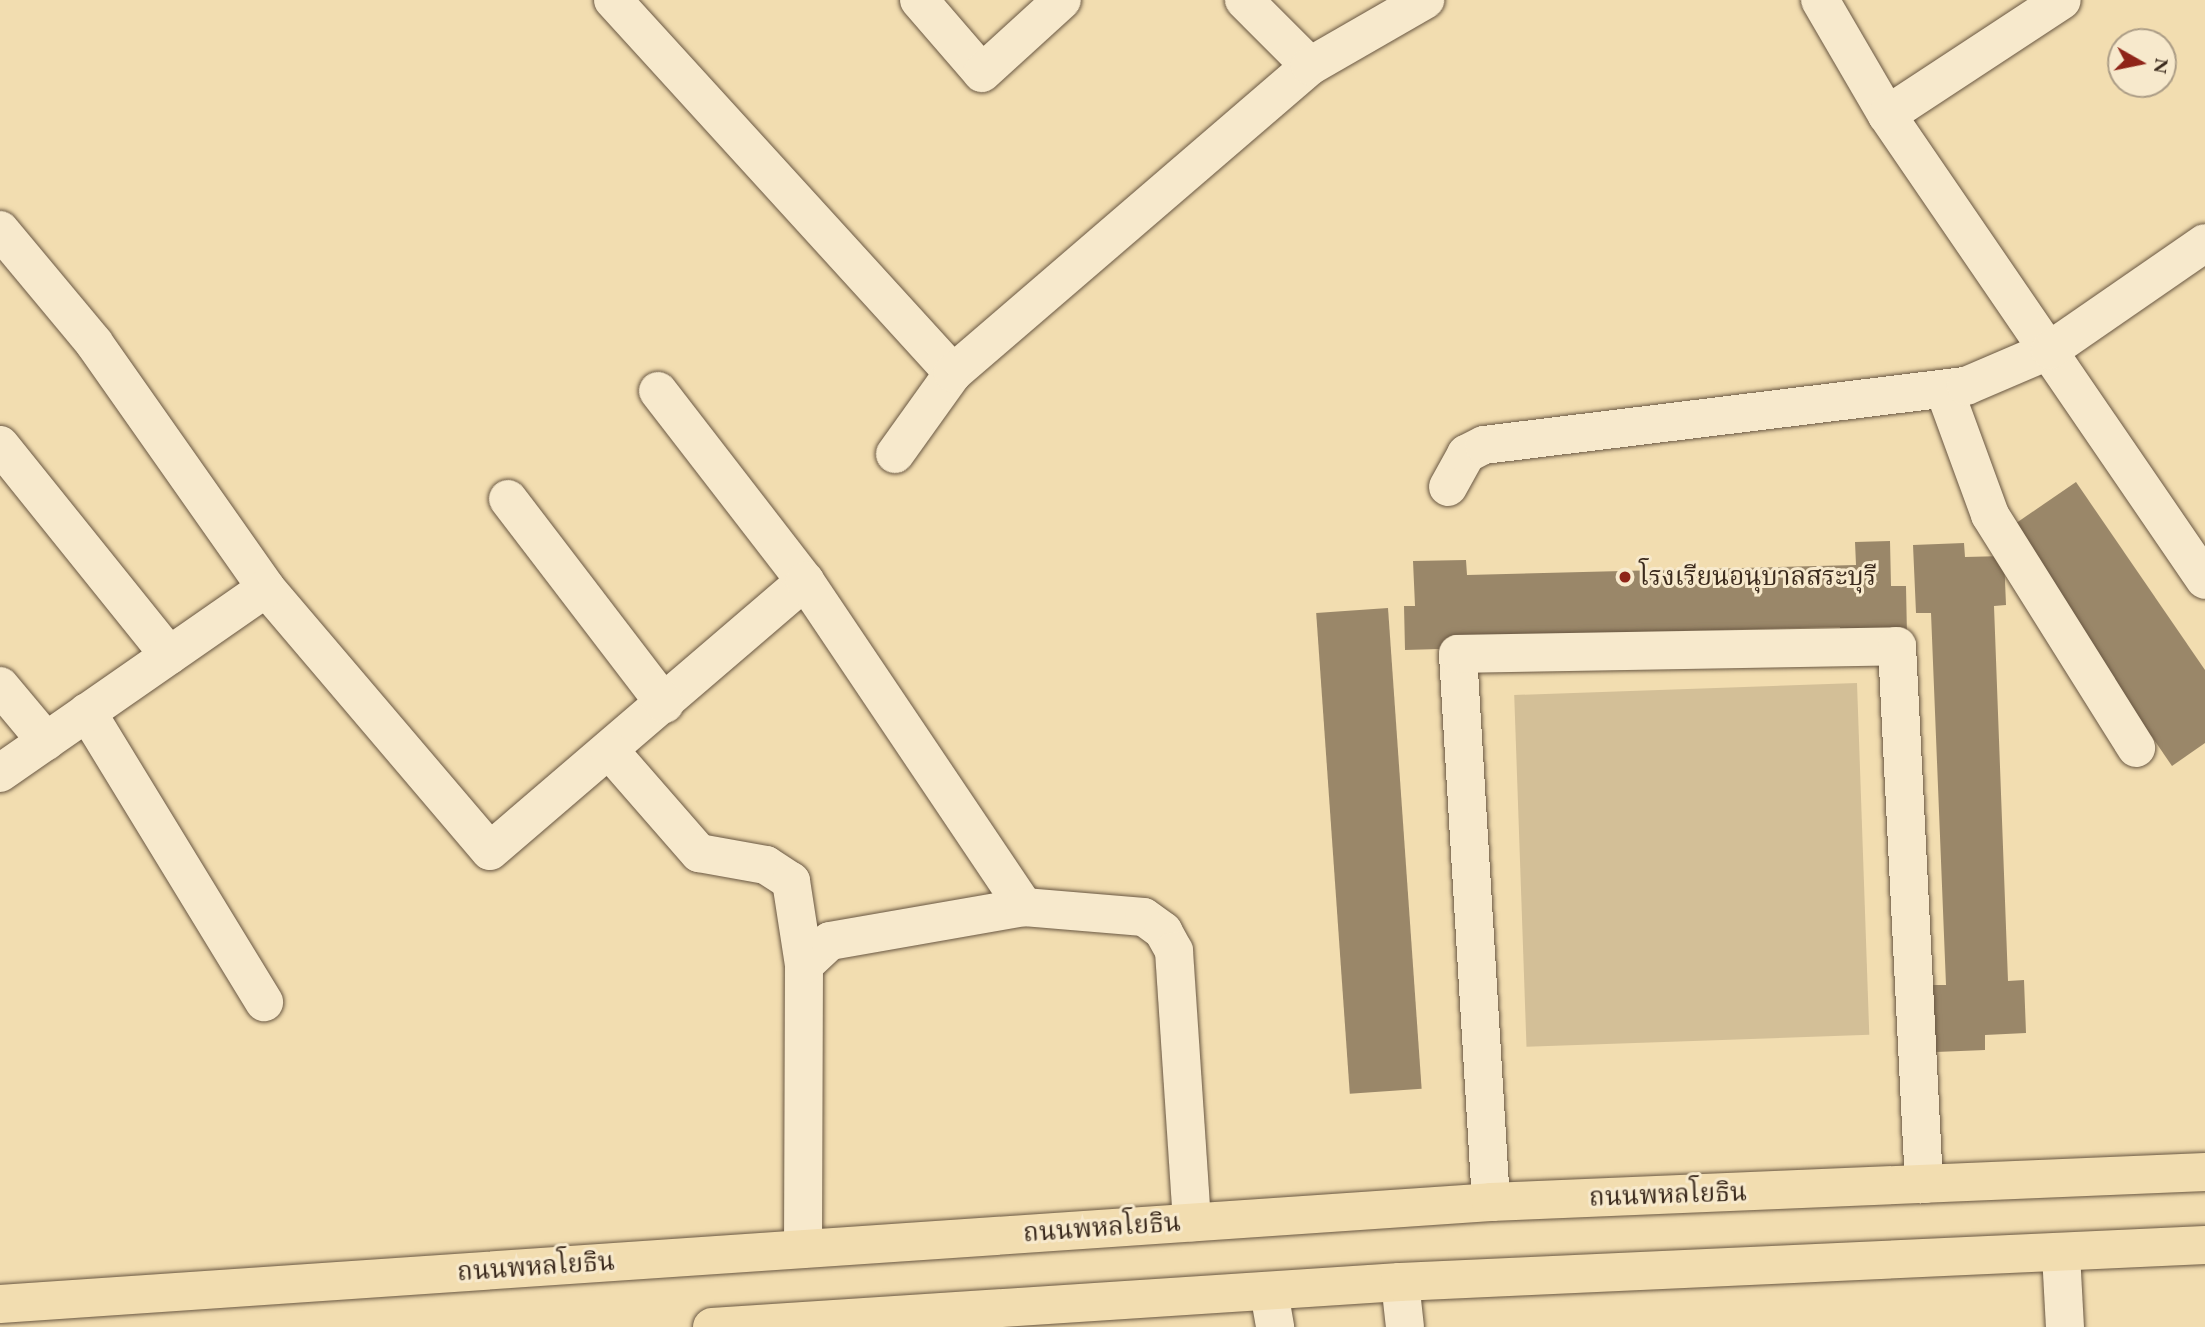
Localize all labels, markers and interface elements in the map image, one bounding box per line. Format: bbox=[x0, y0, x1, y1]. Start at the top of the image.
north arrow bbox=[2107, 28, 2177, 98]
text: N bbox=[2148, 57, 2175, 76]
place label: โรงเรียนอนุบาลสระบุรี bbox=[1639, 561, 1877, 593]
marker: โรงเรียนอนุบาลสระบุรี bbox=[1617, 569, 1633, 585]
street label: ถนนพหลโยธิน bbox=[1588, 1177, 1748, 1213]
street label: ถนนพหลโยธิน bbox=[1022, 1207, 1182, 1249]
street label: ถนนพหลโยธิน bbox=[456, 1246, 616, 1288]

